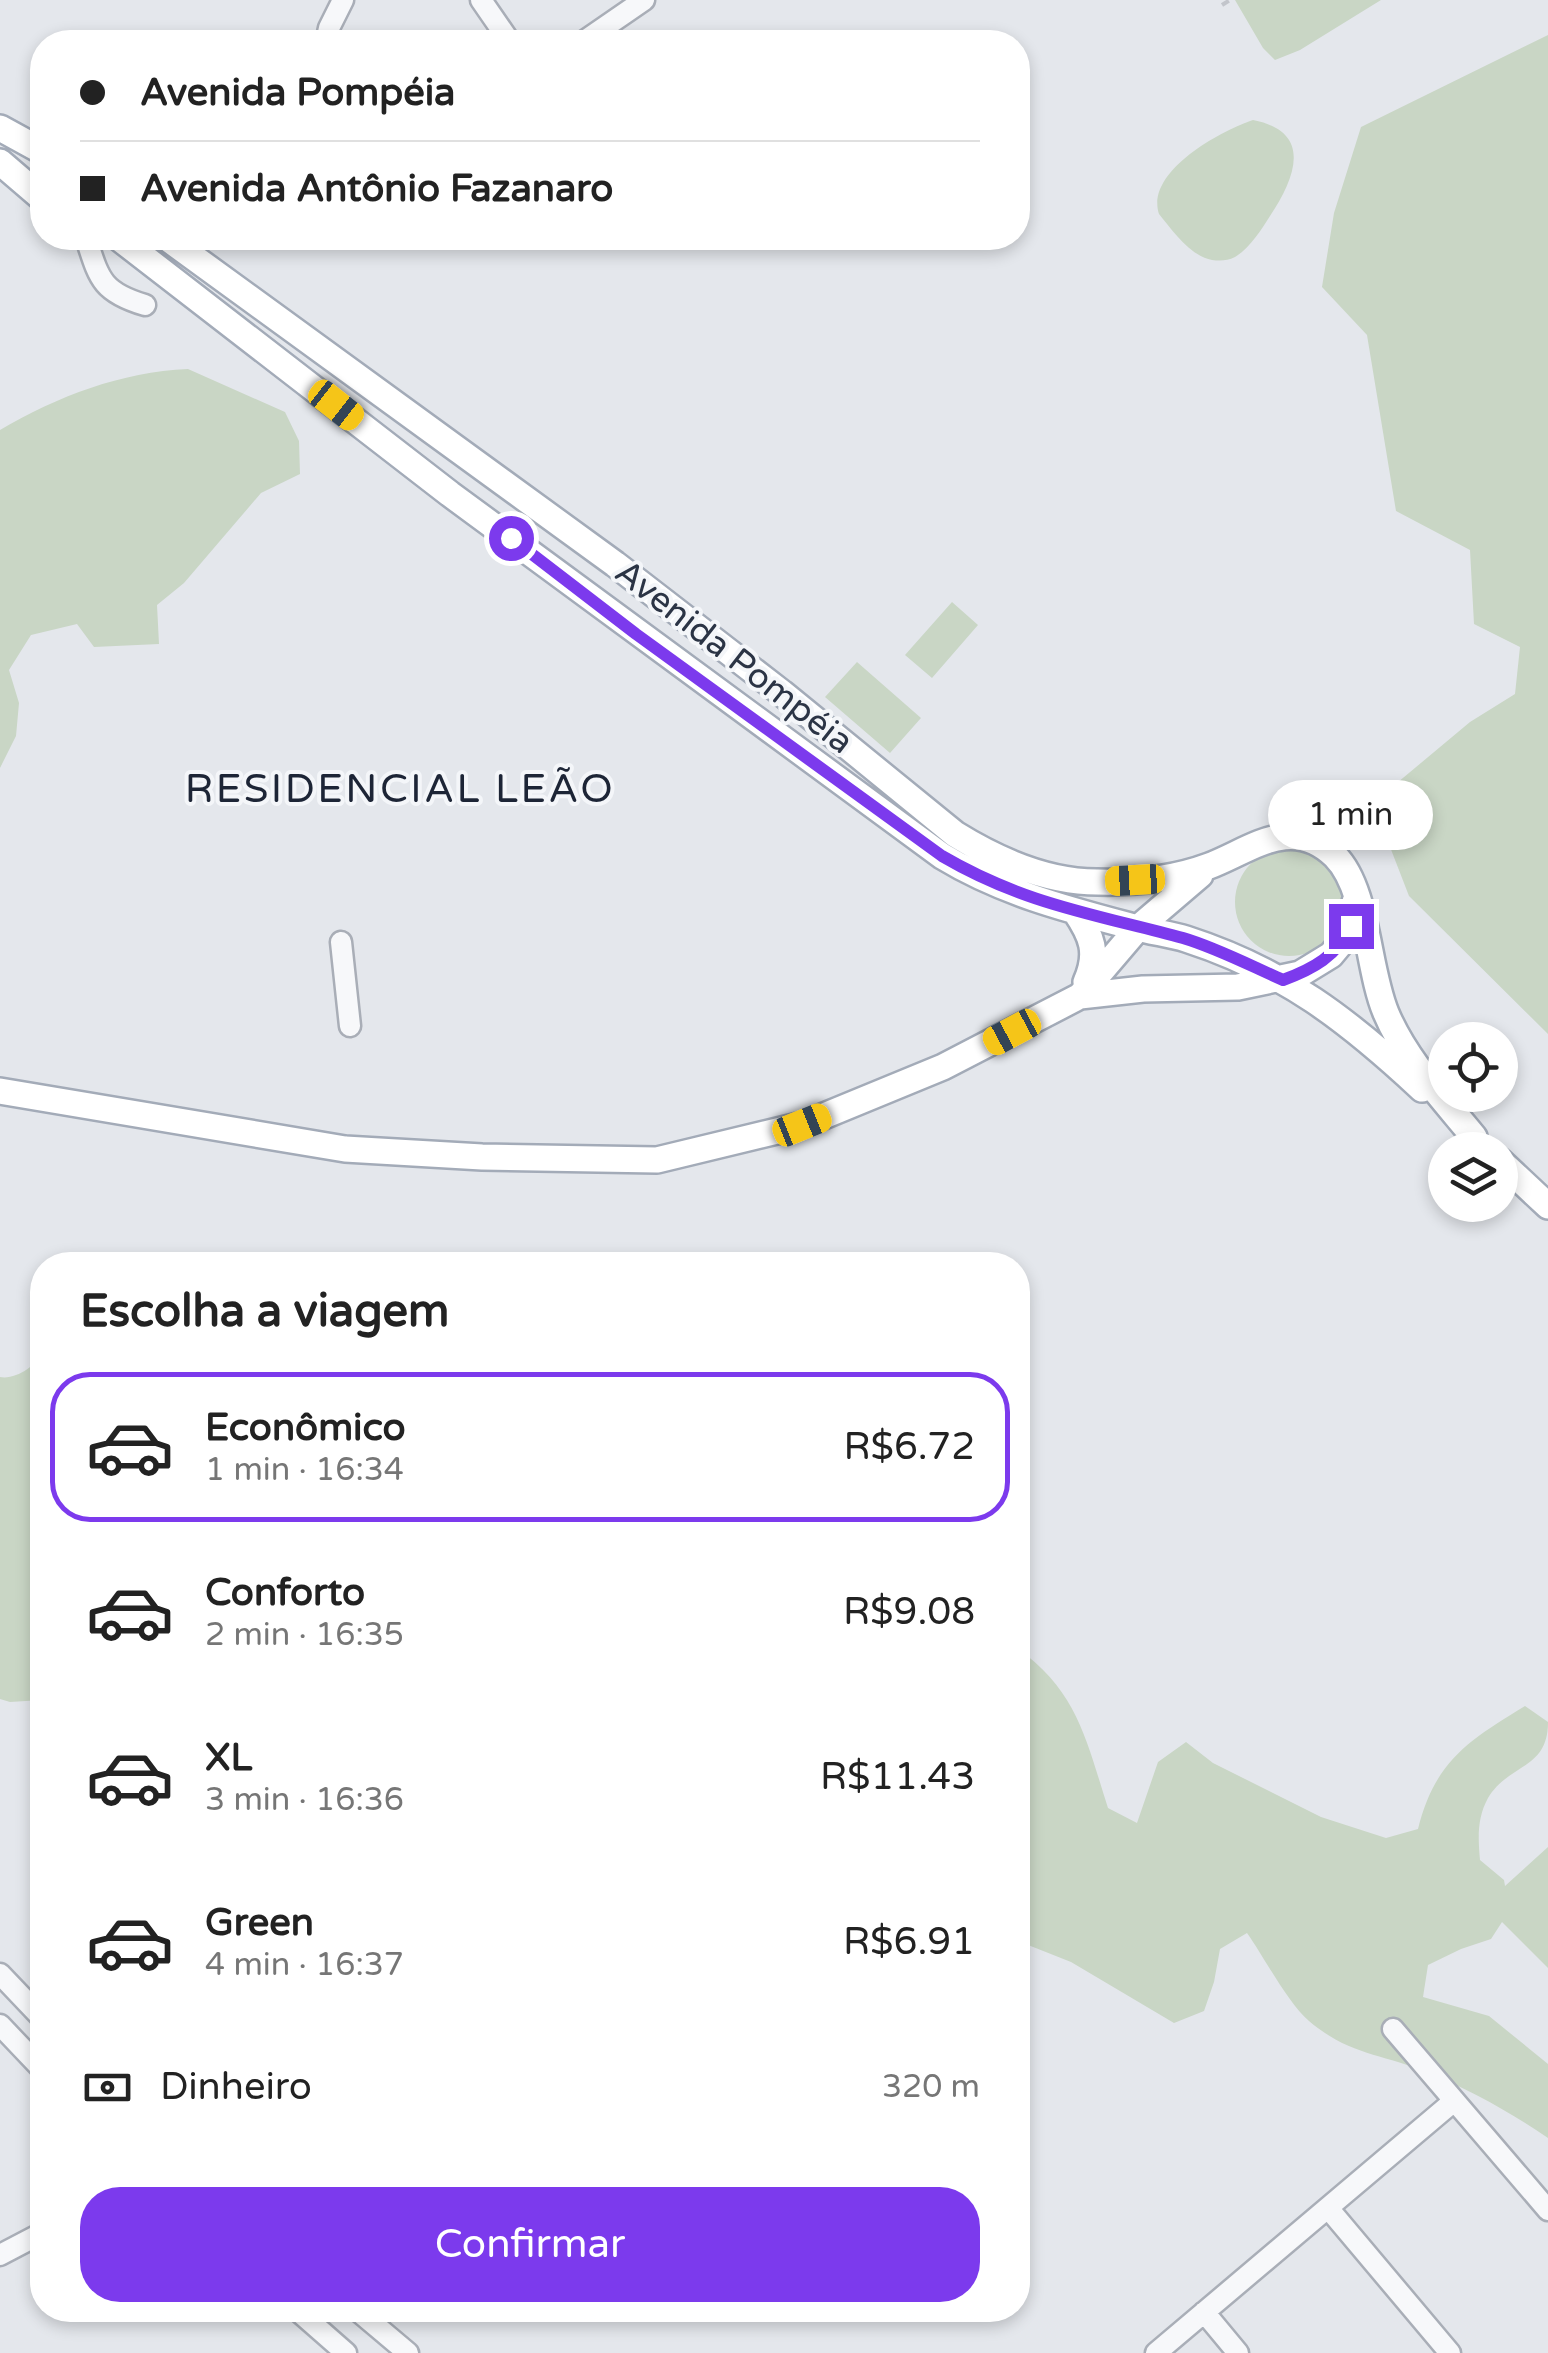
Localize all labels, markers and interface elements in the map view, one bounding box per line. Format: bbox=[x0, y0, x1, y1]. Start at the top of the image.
text: Avenida Pompéia bbox=[140, 70, 455, 116]
text: Avenida Antônio Fazanaro bbox=[140, 166, 613, 212]
car bbox=[303, 375, 369, 435]
route start bbox=[489, 516, 534, 561]
street label: Avenida Pompéia bbox=[607, 551, 861, 763]
district label: RESIDENCIAL LEÃO bbox=[185, 765, 615, 813]
callout: 1 min bbox=[1268, 781, 1434, 851]
text: 1 min bbox=[1308, 796, 1393, 834]
car bbox=[1104, 863, 1166, 897]
route end bbox=[1329, 904, 1374, 949]
car bbox=[978, 1005, 1046, 1059]
map controls bbox=[1428, 1022, 1518, 1222]
button: locate bbox=[1428, 1022, 1518, 1112]
car bbox=[769, 1100, 835, 1150]
button: layers bbox=[1428, 1132, 1518, 1222]
text: Escolha a viagem bbox=[80, 1285, 449, 1339]
icon: car bbox=[85, 1402, 175, 1492]
text: Econômico bbox=[205, 1405, 406, 1451]
text: R$6.72 bbox=[843, 1424, 975, 1470]
text: 1 min · 16:34 bbox=[205, 1451, 404, 1489]
icon: car bbox=[85, 1567, 175, 1657]
text: Conforto bbox=[205, 1570, 365, 1616]
text: R$9.08 bbox=[843, 1589, 975, 1635]
text: 2 min · 16:35 bbox=[205, 1616, 404, 1654]
icon: car bbox=[85, 1732, 175, 1822]
text: XL bbox=[205, 1735, 252, 1781]
text: R$11.43 bbox=[820, 1754, 975, 1800]
text: 3 min · 16:36 bbox=[205, 1781, 404, 1819]
icon: car bbox=[85, 1897, 175, 1987]
text: Green bbox=[205, 1900, 314, 1946]
text: R$6.91 bbox=[843, 1919, 975, 1965]
text: 4 min · 16:37 bbox=[205, 1946, 404, 1984]
icon: cash bbox=[80, 2060, 135, 2115]
text: Dinheiro bbox=[160, 2064, 312, 2110]
text: 320 m bbox=[882, 2068, 980, 2106]
button: Confirmar bbox=[80, 2187, 980, 2302]

